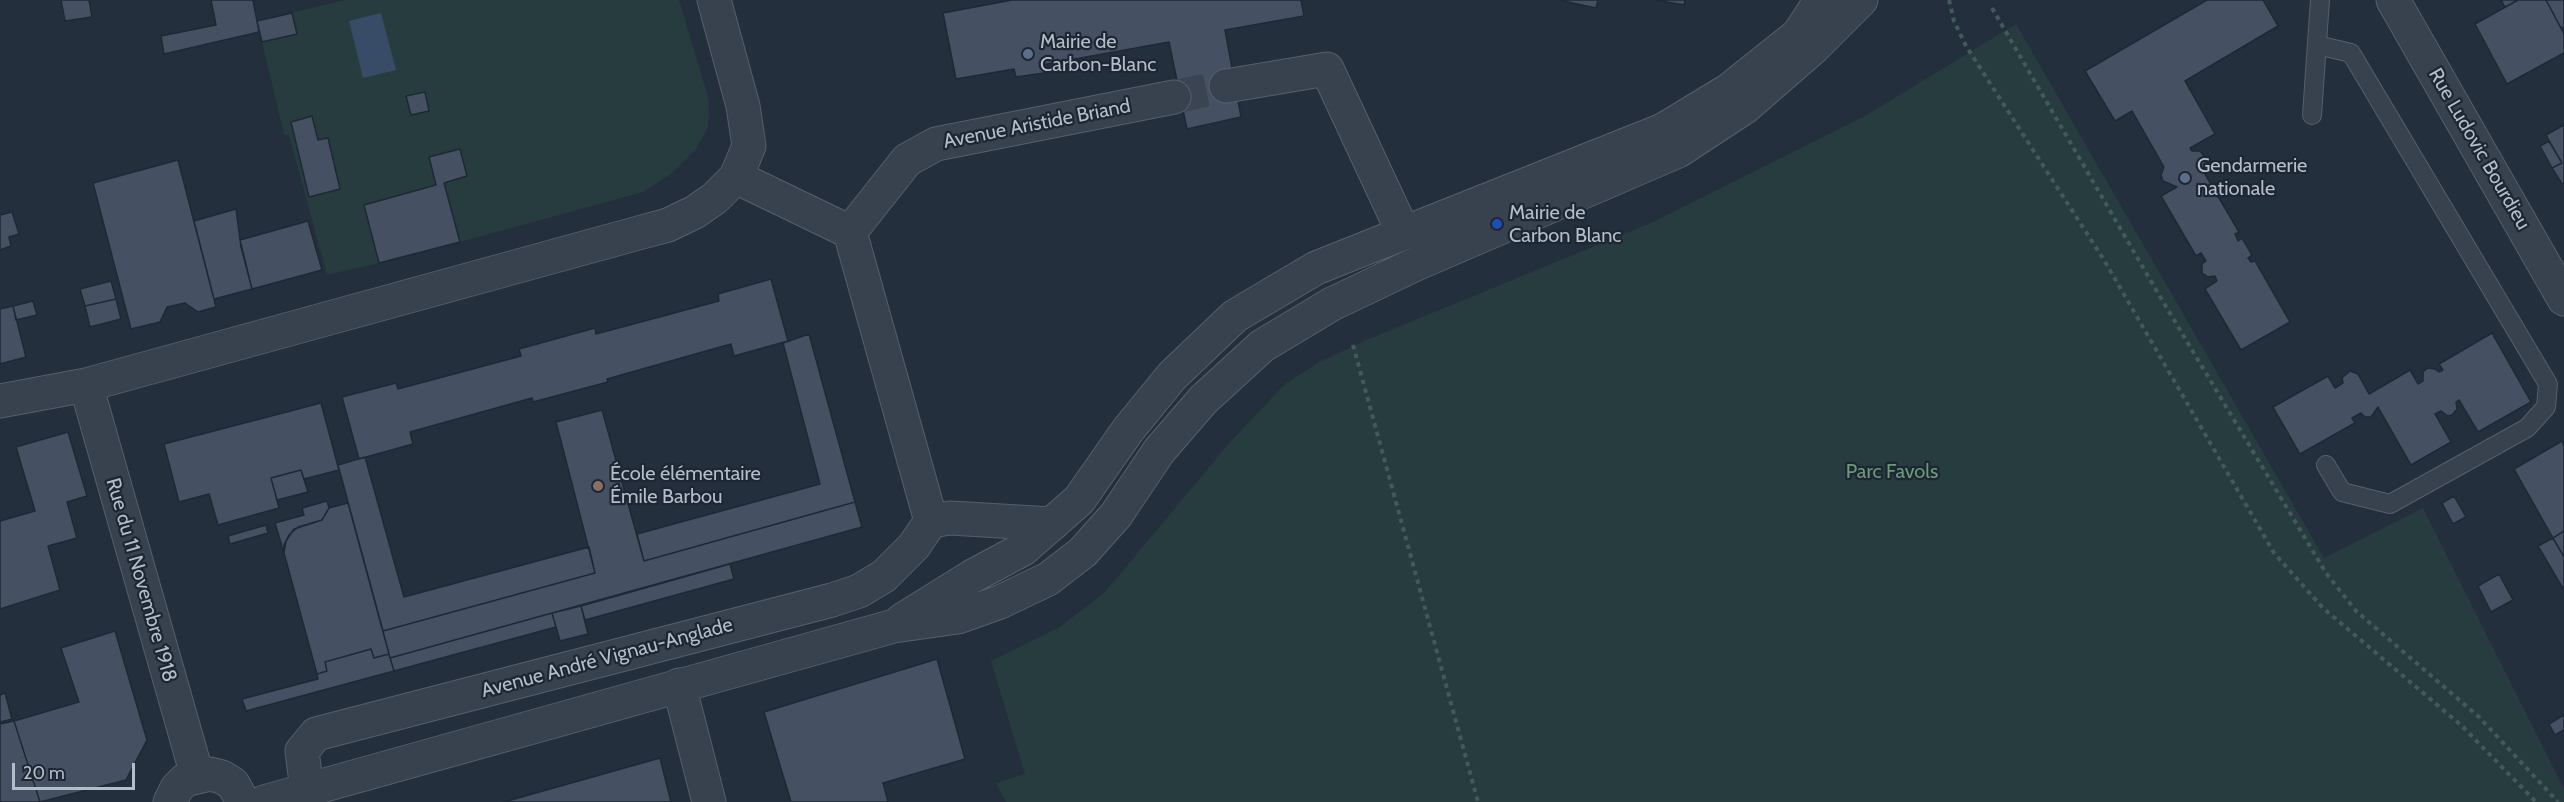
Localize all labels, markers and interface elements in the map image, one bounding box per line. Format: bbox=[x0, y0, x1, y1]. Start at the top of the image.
place label: Mairie de Carbon-Blanc bbox=[1040, 30, 1156, 77]
marker: Mairie de Carbon-Blanc bbox=[1021, 47, 1035, 61]
street label: Rue Ludovic Bourdieu bbox=[2423, 64, 2535, 234]
street label: Avenue Aristide Briand bbox=[941, 94, 1133, 154]
place label: Gendarmerie nationale bbox=[2197, 154, 2307, 201]
marker: Gendarmerie nationale bbox=[2178, 171, 2192, 185]
place label: Mairie de Carbon Blanc bbox=[1509, 201, 1621, 248]
marker: Mairie de Carbon Blanc bbox=[1490, 217, 1504, 231]
park label: Parc Favols bbox=[1846, 460, 1938, 484]
place label: École élémentaire Émile Barbou bbox=[610, 462, 761, 509]
street label: Rue du 11 Novembre 1918 bbox=[100, 475, 182, 685]
marker: École élémentaire Émile Barbou bbox=[591, 479, 605, 493]
street label: Avenue André Vignau-Anglade bbox=[479, 613, 735, 703]
scale bar bbox=[15, 751, 138, 789]
text: 20 m bbox=[23, 762, 65, 784]

